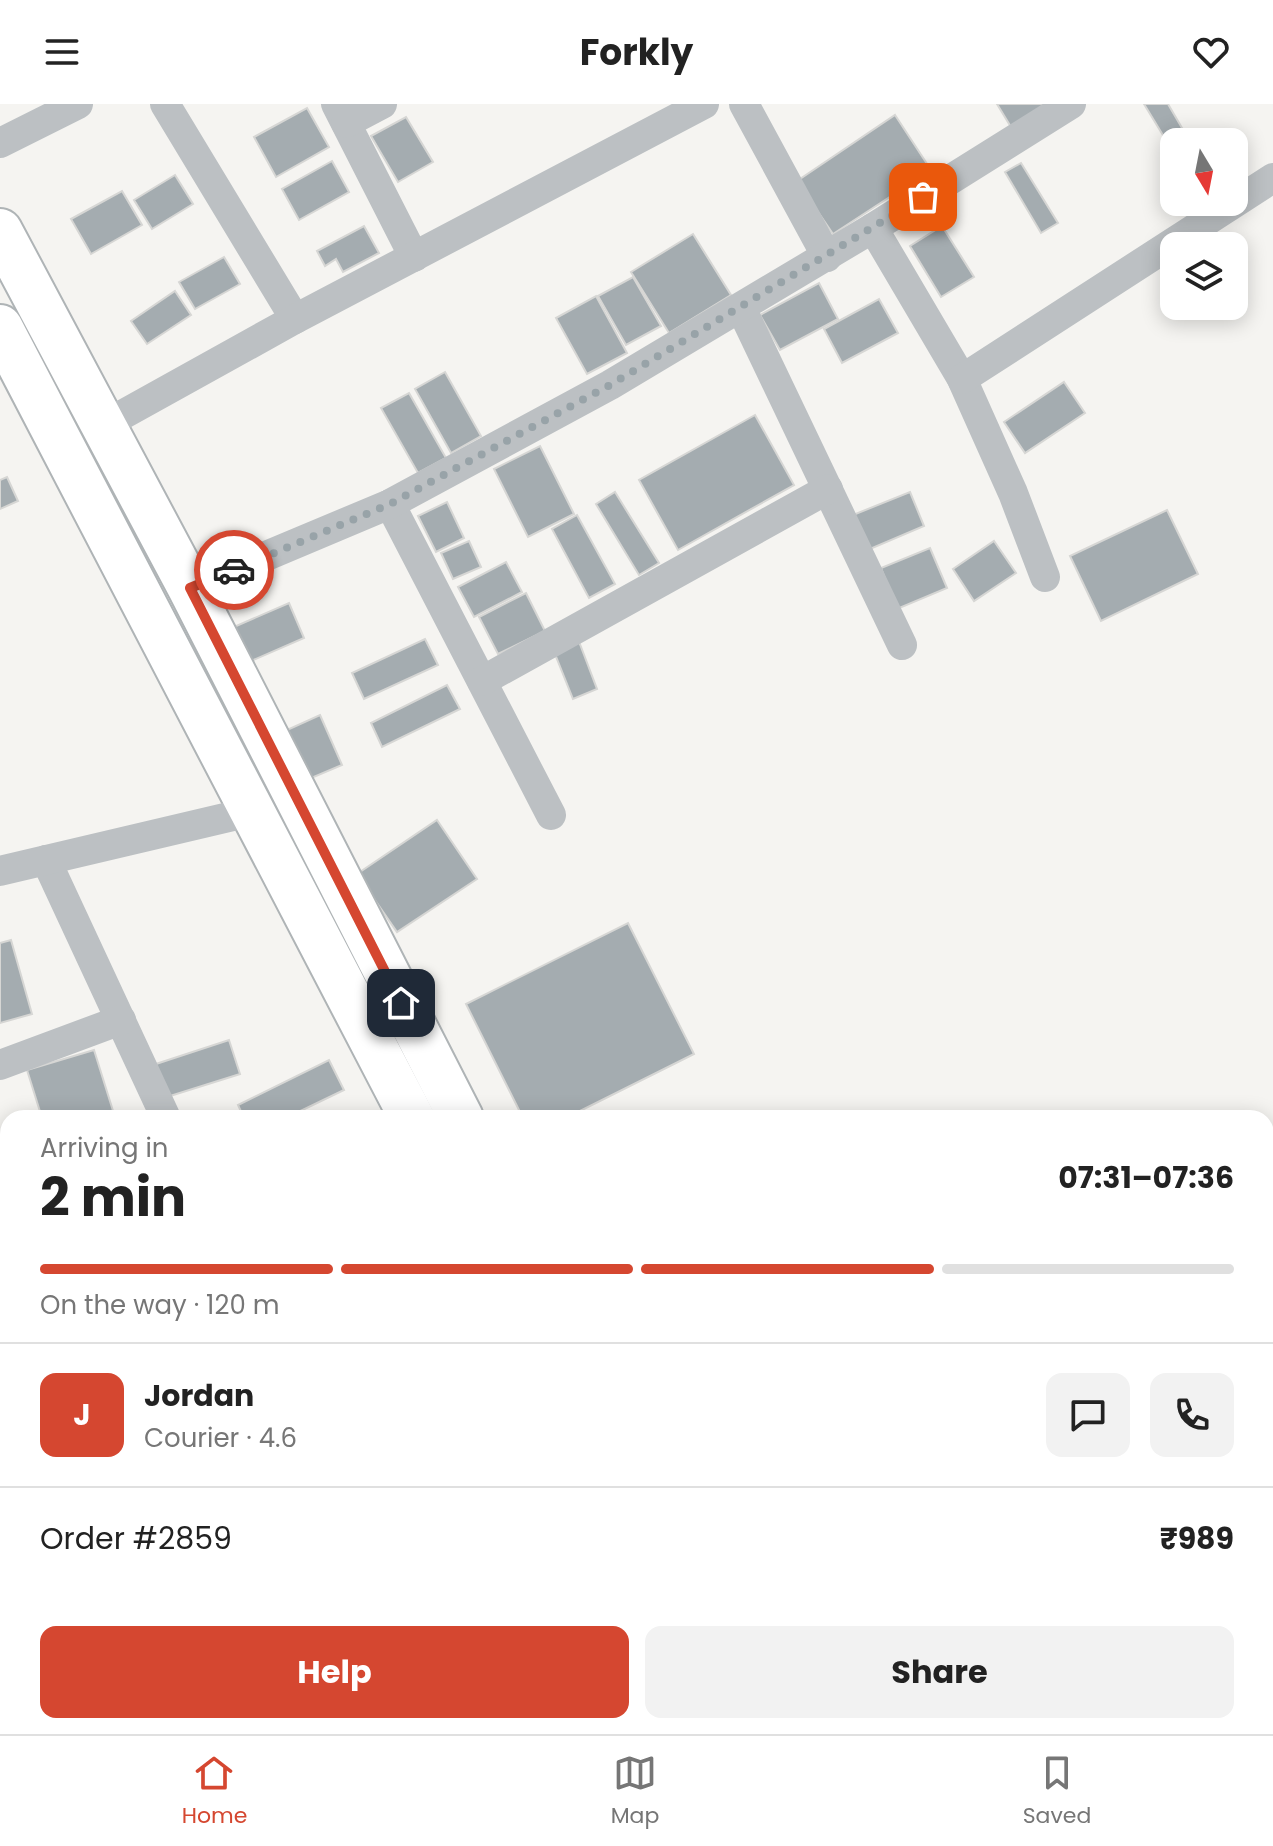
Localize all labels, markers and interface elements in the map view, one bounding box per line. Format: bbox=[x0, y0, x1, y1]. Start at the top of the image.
text: Forkly bbox=[580, 27, 693, 78]
icon: menu bbox=[40, 30, 84, 74]
icon: heart bbox=[1189, 30, 1233, 74]
north arrow bbox=[1160, 128, 1248, 216]
map controls bbox=[1160, 128, 1248, 320]
pin bbox=[889, 163, 957, 231]
icon: bag bbox=[901, 175, 945, 219]
button: layers bbox=[1160, 232, 1248, 320]
courier bbox=[194, 530, 274, 610]
icon: car bbox=[212, 548, 256, 592]
pin bbox=[367, 969, 435, 1037]
icon: home bbox=[379, 981, 423, 1025]
text: Arriving in bbox=[40, 1130, 169, 1166]
text: 07:31–07:36 bbox=[1058, 1156, 1234, 1199]
text: 2 min bbox=[40, 1161, 186, 1234]
text: On the way · 120 m bbox=[40, 1287, 279, 1323]
button: chat bbox=[1046, 1373, 1130, 1457]
button: phone bbox=[1150, 1373, 1234, 1457]
text: Jordan bbox=[144, 1374, 254, 1417]
text: J bbox=[73, 1393, 91, 1436]
text: Courier · 4.6 bbox=[144, 1420, 297, 1456]
text: Order #2859 bbox=[40, 1517, 232, 1560]
text: ₹989 bbox=[1160, 1517, 1234, 1560]
button: Help bbox=[40, 1626, 629, 1718]
button: Share bbox=[645, 1626, 1234, 1718]
tab: Home bbox=[182, 1751, 247, 1832]
tab: Map bbox=[611, 1751, 659, 1832]
tab: Saved bbox=[1023, 1751, 1091, 1832]

